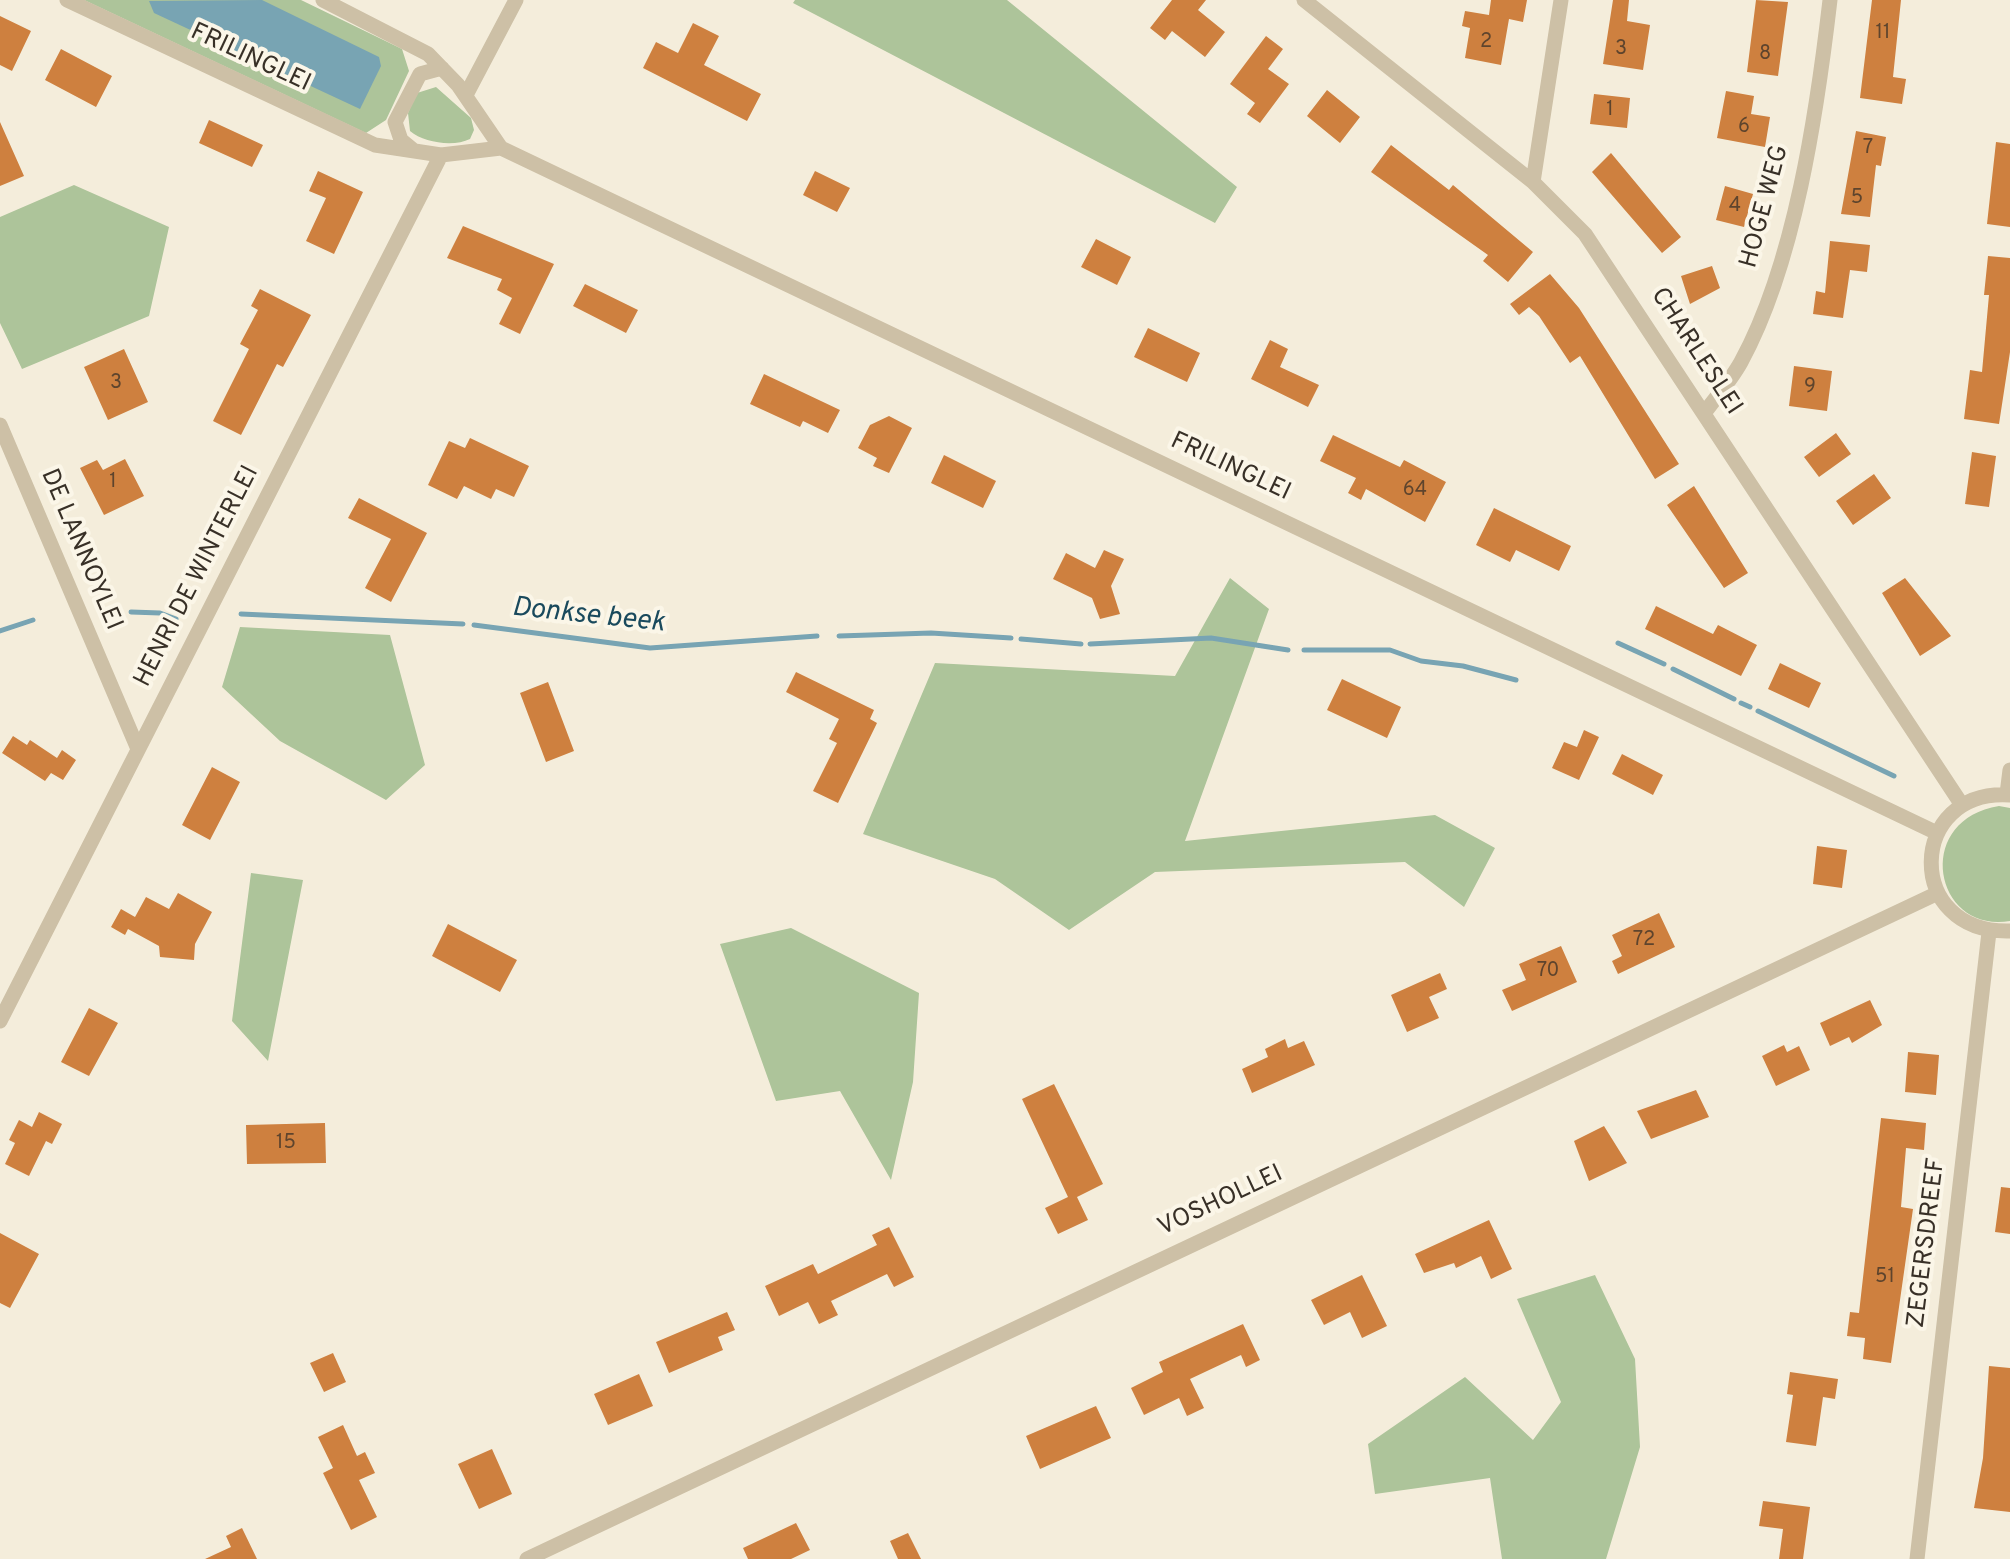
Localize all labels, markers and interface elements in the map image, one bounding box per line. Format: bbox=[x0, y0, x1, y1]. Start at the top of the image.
street label: FRILINGLEI bbox=[185, 18, 315, 100]
house number: 11 bbox=[1876, 22, 1890, 46]
house number: 2 bbox=[1480, 31, 1492, 55]
house number: 3 bbox=[1615, 38, 1627, 62]
house number: 8 bbox=[1759, 43, 1771, 67]
house number: 1 bbox=[1606, 99, 1614, 123]
house number: 6 bbox=[1738, 116, 1750, 140]
house number: 7 bbox=[1863, 137, 1873, 161]
street label: HOGE WEG bbox=[1735, 142, 1797, 272]
house number: 5 bbox=[1851, 187, 1863, 211]
house number: 4 bbox=[1729, 195, 1741, 219]
street label: CHARLESLEI bbox=[1643, 283, 1747, 421]
house number: 3 bbox=[110, 372, 122, 396]
house number: 9 bbox=[1804, 376, 1816, 400]
street label: FRILINGLEI bbox=[1165, 427, 1295, 509]
street label: HENRI DE WINTERLEI bbox=[129, 461, 267, 693]
street label: DE LANNOYLEI bbox=[33, 465, 127, 635]
house number: 1 bbox=[109, 471, 117, 495]
house number: 64 bbox=[1403, 479, 1427, 503]
water label: Donkse beek bbox=[510, 592, 666, 642]
house number: 72 bbox=[1633, 929, 1655, 953]
house number: 70 bbox=[1537, 960, 1559, 984]
house number: 15 bbox=[276, 1132, 296, 1156]
street label: ZEGERSDREEF bbox=[1903, 1156, 1953, 1330]
street label: VOSHOLLEI bbox=[1154, 1160, 1288, 1244]
house number: 51 bbox=[1875, 1266, 1895, 1290]

